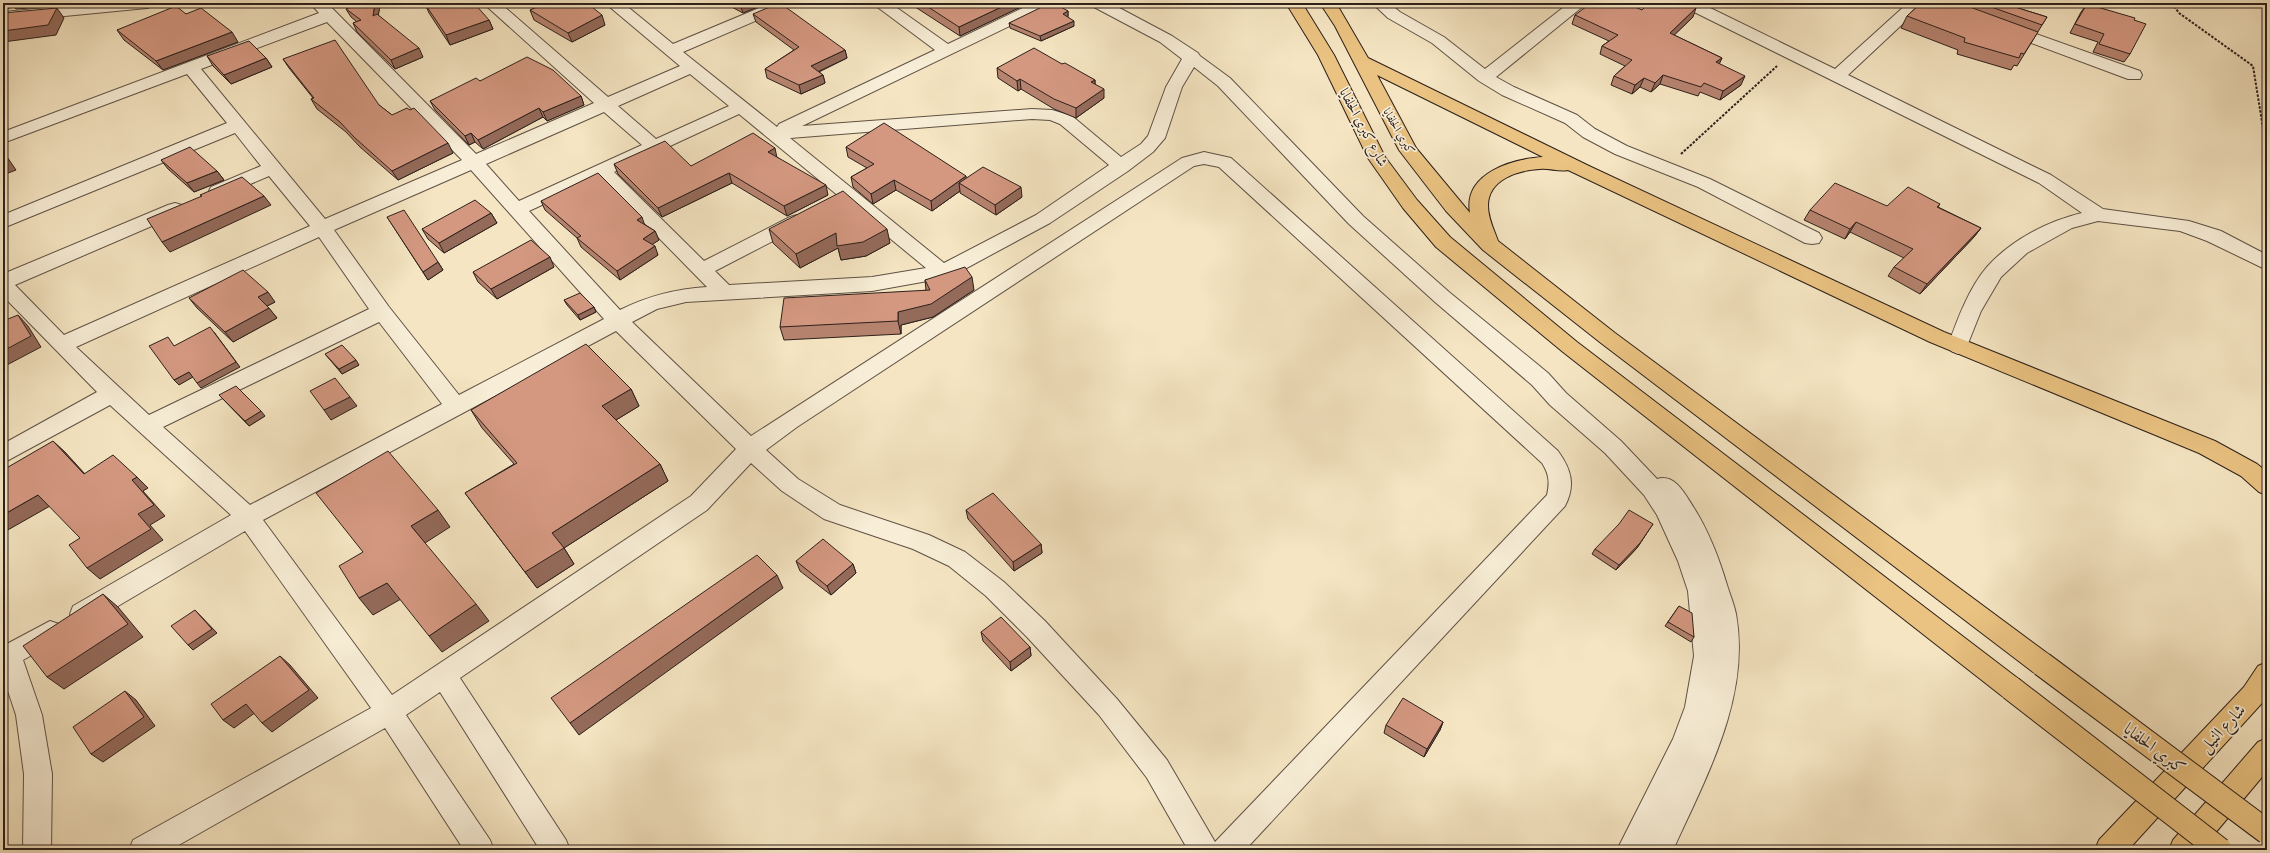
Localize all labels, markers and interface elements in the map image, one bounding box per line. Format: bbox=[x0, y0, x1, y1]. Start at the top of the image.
street label: شارع كبري الحلفايا bbox=[1333, 85, 1392, 171]
street label: كبري الحلفايا bbox=[1378, 105, 1419, 158]
street label: شارع النيل bbox=[2194, 699, 2252, 759]
street label: كبري الحلفايا bbox=[2118, 718, 2190, 781]

